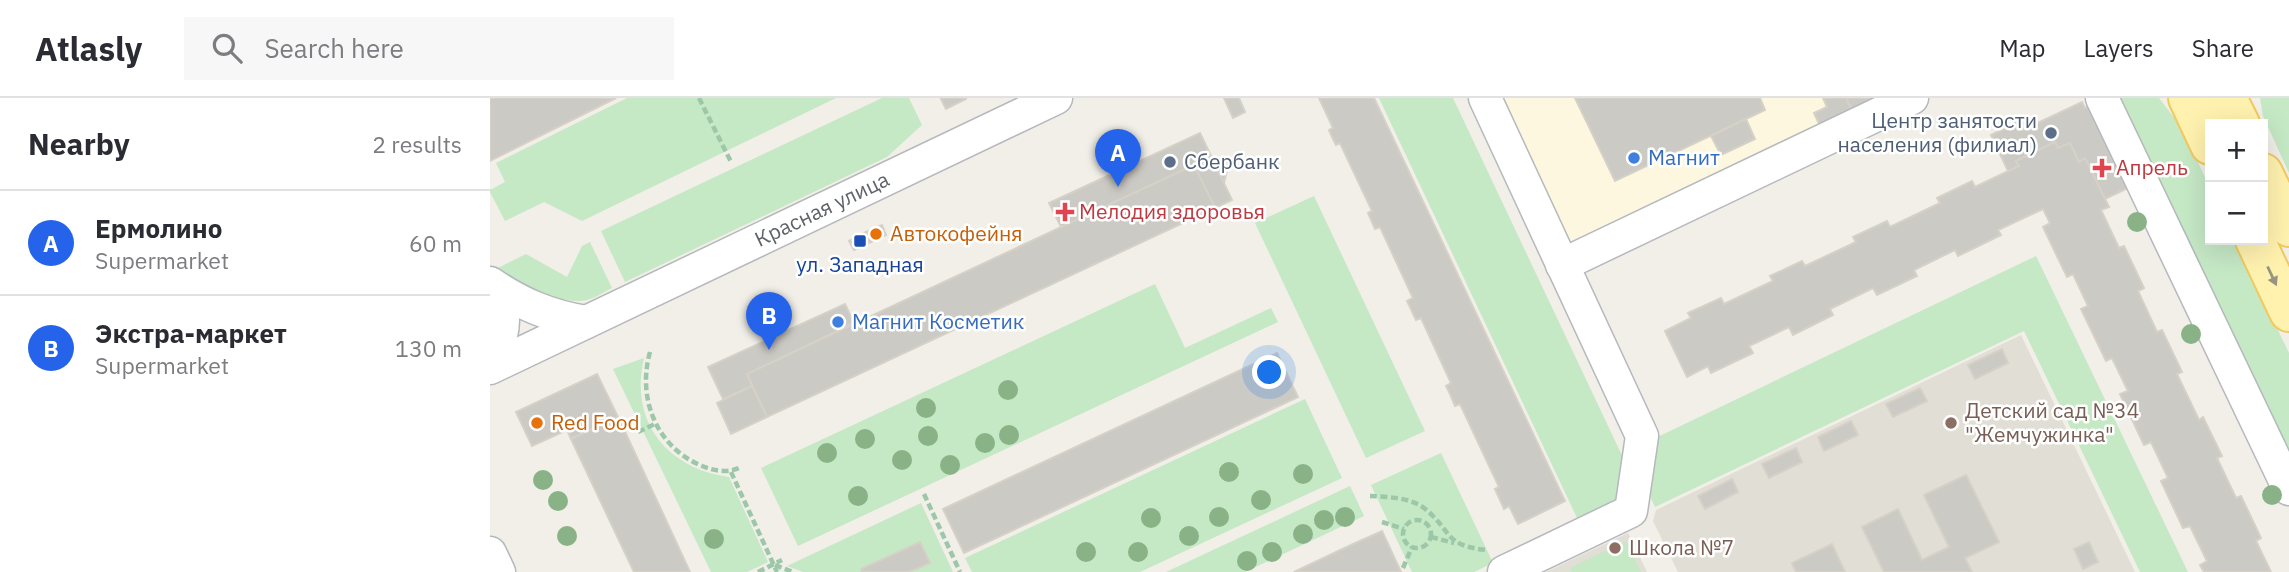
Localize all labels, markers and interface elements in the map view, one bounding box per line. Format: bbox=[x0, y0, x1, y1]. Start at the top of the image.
search box bbox=[184, 17, 674, 80]
text: Atlasly bbox=[35, 27, 142, 70]
icon: search bbox=[208, 29, 246, 67]
text: Search here bbox=[264, 31, 404, 65]
text: Map bbox=[1999, 32, 2046, 64]
text: Layers bbox=[2084, 32, 2154, 64]
text: Share bbox=[2192, 32, 2254, 64]
place label: Центр занятости населения (филиал) bbox=[1838, 106, 2037, 158]
map controls bbox=[2205, 119, 2268, 245]
button: + bbox=[2205, 119, 2268, 182]
text: Nearby bbox=[28, 124, 130, 163]
marker: Центр занятости населения (филиал) bbox=[2043, 125, 2059, 141]
text: 2 results bbox=[372, 129, 462, 159]
pin: A bbox=[1095, 129, 1141, 187]
place label: Магнит bbox=[1648, 143, 1720, 171]
place label: Сбербанк bbox=[1184, 147, 1280, 175]
marker: Магнит bbox=[1626, 150, 1642, 166]
place label: Апрель bbox=[2116, 153, 2188, 181]
marker: Сбербанк bbox=[1162, 154, 1178, 170]
marker: Апрель bbox=[2094, 160, 2110, 176]
street label: Красная улица bbox=[750, 165, 894, 253]
button: − bbox=[2205, 182, 2268, 245]
place label: Мелодия здоровья bbox=[1079, 197, 1265, 225]
marker: Мелодия здоровья bbox=[1057, 204, 1073, 220]
text: Ермолино bbox=[95, 211, 222, 245]
place label: Автокофейня bbox=[890, 219, 1023, 247]
marker: Автокофейня bbox=[868, 226, 884, 242]
text: A bbox=[43, 228, 59, 258]
text: 60 m bbox=[409, 228, 462, 258]
marker: ул. Западная bbox=[852, 233, 868, 249]
text: Supermarket bbox=[95, 245, 229, 275]
place label: ул. Западная bbox=[796, 250, 924, 278]
one-way arrow bbox=[2266, 266, 2278, 286]
pin: B bbox=[746, 292, 792, 350]
place label: Магнит Косметик bbox=[852, 307, 1024, 335]
marker: Магнит Косметик bbox=[830, 314, 846, 330]
text: Экстра-маркет bbox=[95, 316, 287, 350]
text: B bbox=[43, 333, 59, 363]
text: 130 m bbox=[395, 333, 462, 363]
text: Supermarket bbox=[95, 350, 229, 380]
your location bbox=[1252, 355, 1286, 389]
place label: Детский сад №34 "Жемчужинка" bbox=[1965, 396, 2139, 448]
place label: Red Food bbox=[551, 408, 640, 436]
marker: Red Food bbox=[529, 415, 545, 431]
marker: Детский сад №34 "Жемчужинка" bbox=[1943, 415, 1959, 431]
place label: Школа №7 bbox=[1629, 533, 1734, 561]
marker: Школа №7 bbox=[1607, 540, 1623, 556]

